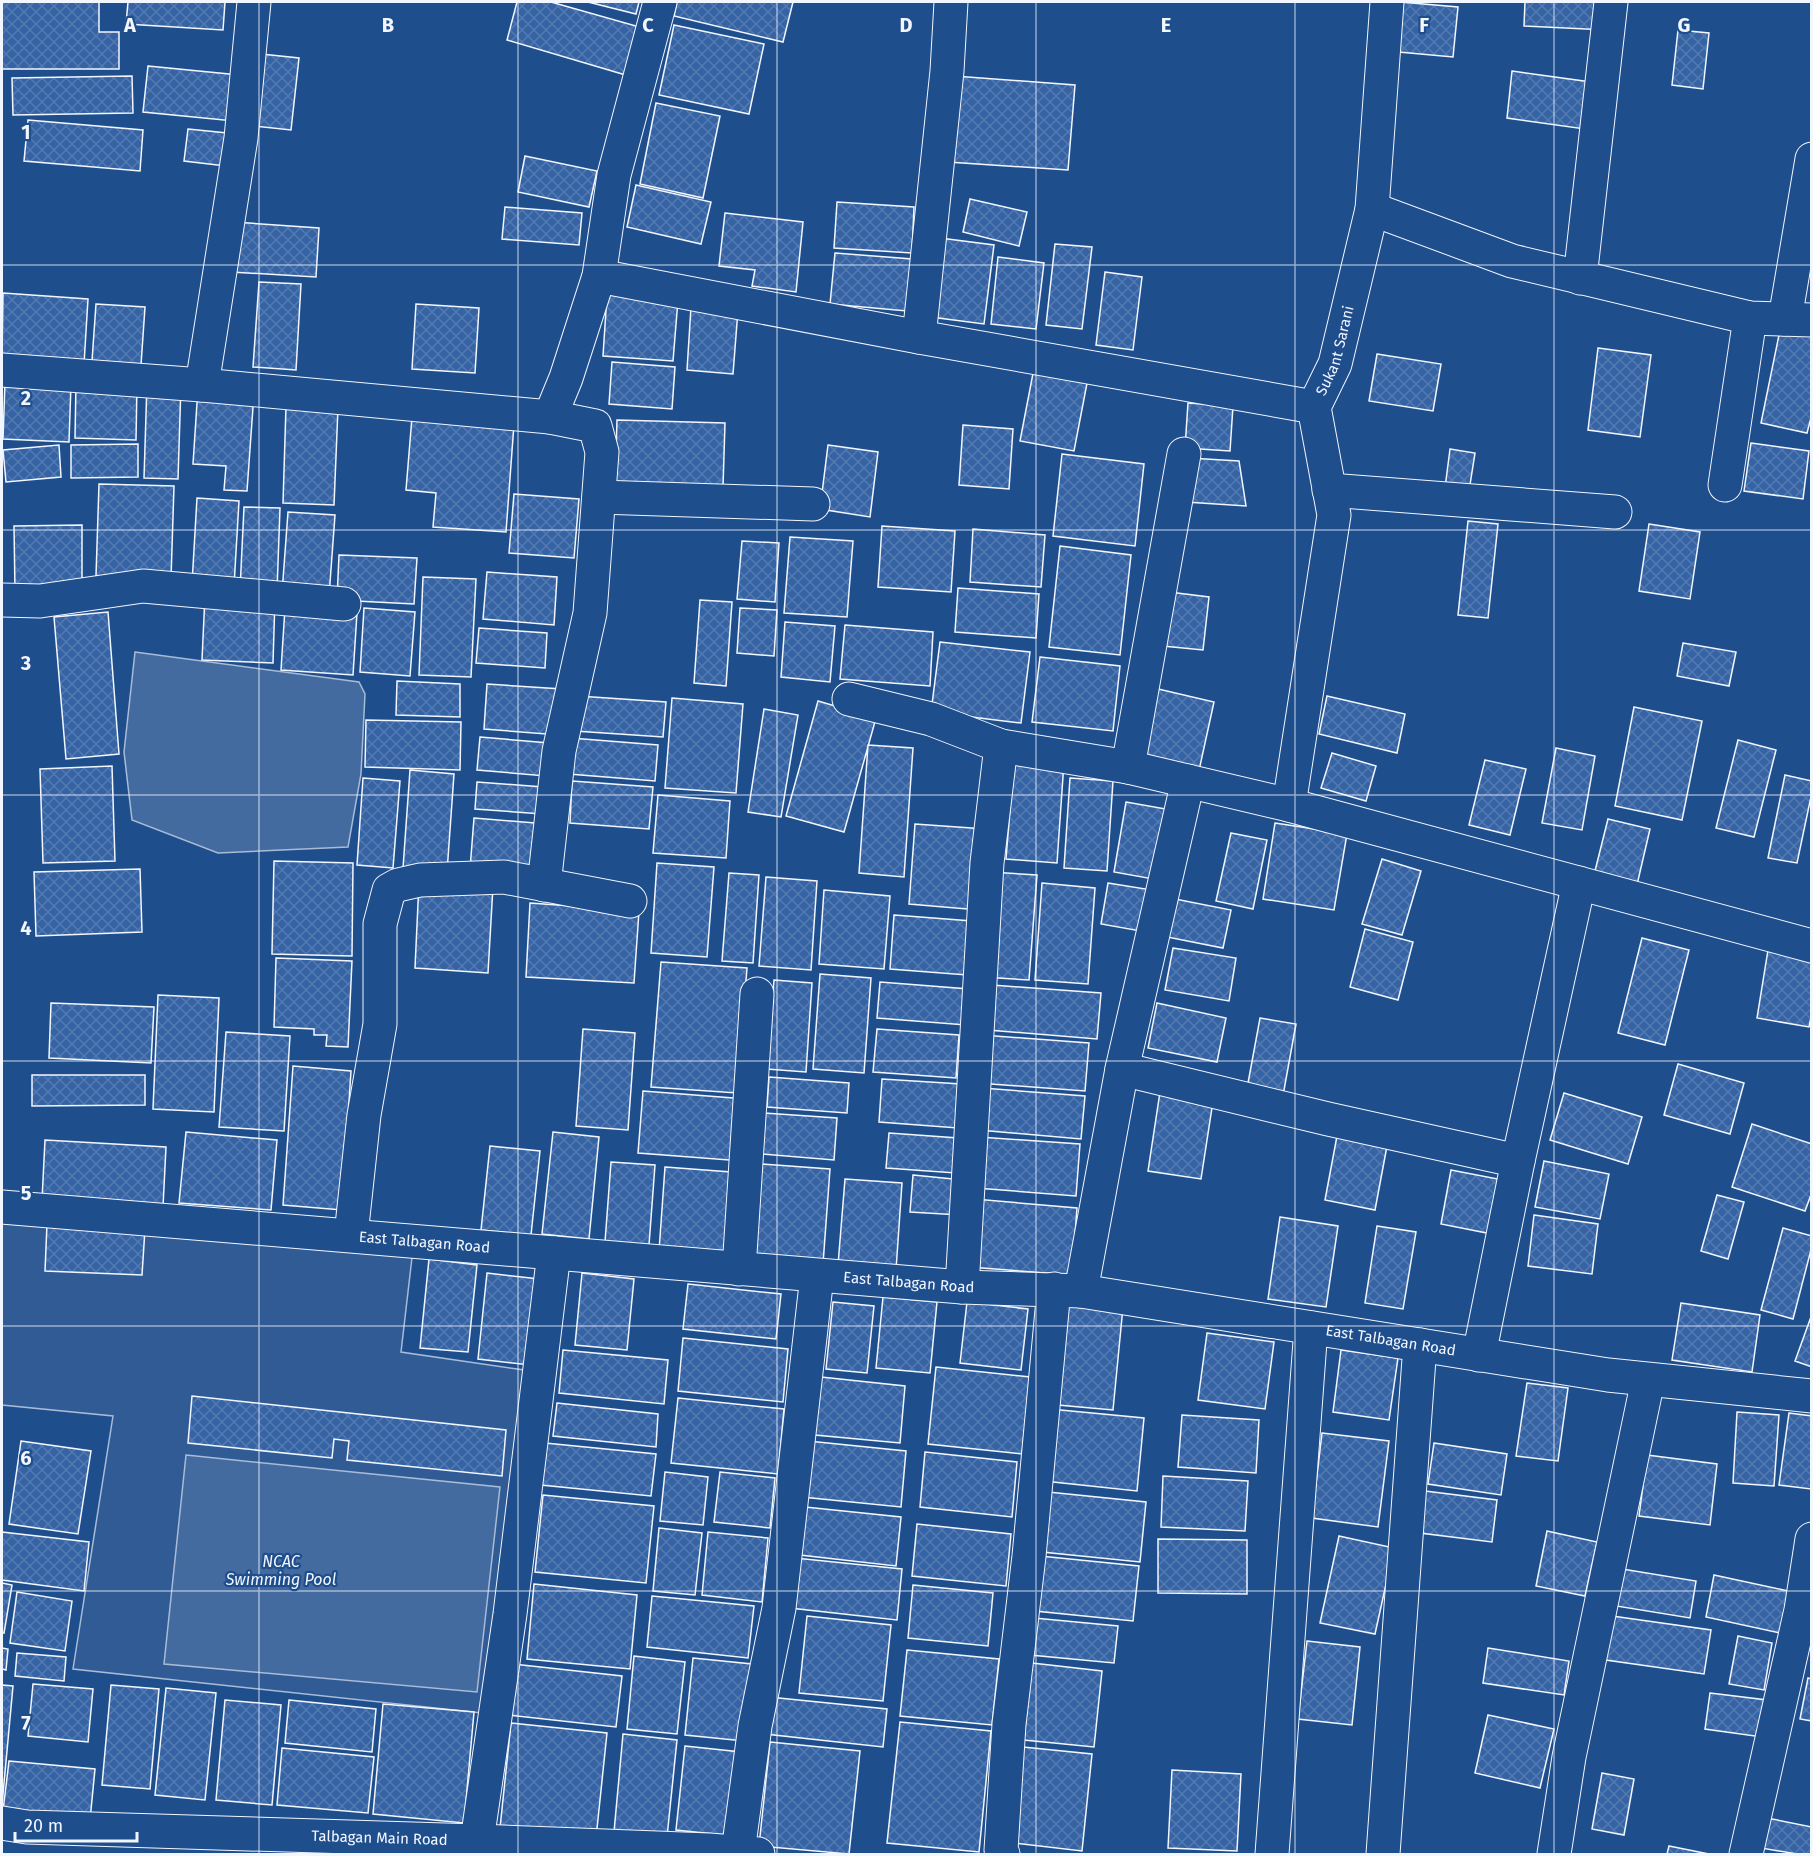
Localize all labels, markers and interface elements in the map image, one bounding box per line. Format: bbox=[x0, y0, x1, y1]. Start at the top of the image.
text: A bbox=[123, 13, 137, 37]
text: B bbox=[382, 13, 394, 37]
text: C bbox=[642, 13, 654, 37]
text: D bbox=[899, 13, 913, 37]
text: E bbox=[1161, 13, 1171, 37]
text: F bbox=[1419, 13, 1429, 37]
text: G bbox=[1678, 13, 1690, 37]
text: 1 bbox=[21, 120, 31, 144]
street label: Sukant Sarani bbox=[1312, 304, 1358, 398]
text: 2 bbox=[21, 386, 31, 410]
text: 3 bbox=[20, 651, 31, 675]
text: 4 bbox=[20, 916, 32, 940]
text: 5 bbox=[21, 1181, 32, 1205]
street label: East Talbagan Road bbox=[358, 1228, 491, 1257]
street label: East Talbagan Road bbox=[843, 1268, 975, 1296]
street label: East Talbagan Road bbox=[1324, 1321, 1457, 1360]
text: 6 bbox=[20, 1446, 32, 1470]
water label: NCAC Swimming Pool bbox=[225, 1552, 336, 1589]
text: 7 bbox=[21, 1711, 31, 1735]
scale bar bbox=[15, 1805, 136, 1843]
text: 20 m bbox=[24, 1815, 63, 1837]
street label: Talbagan Main Road bbox=[311, 1827, 448, 1849]

